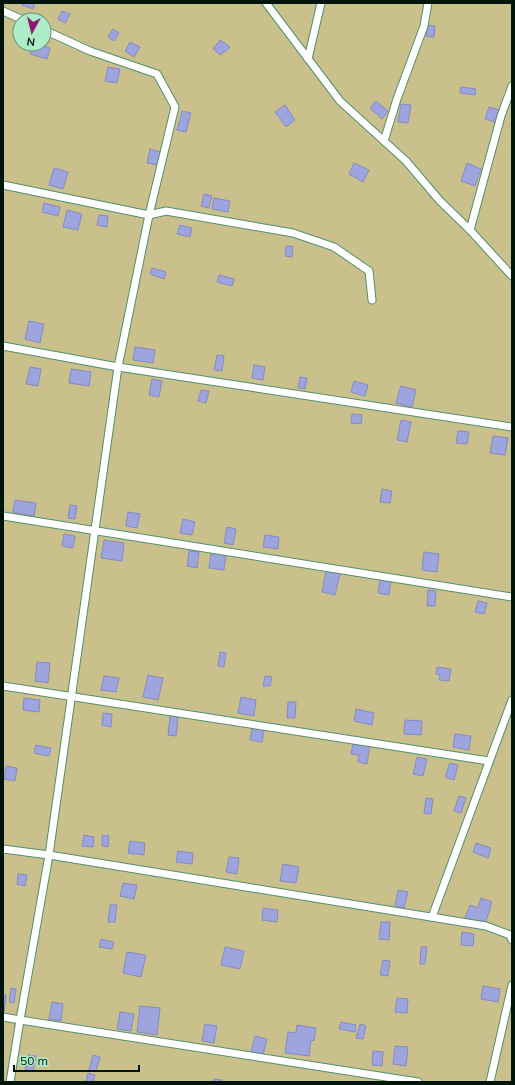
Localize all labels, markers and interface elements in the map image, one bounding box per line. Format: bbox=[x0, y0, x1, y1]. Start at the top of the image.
north arrow bbox=[12, 12, 52, 52]
text: N bbox=[26, 34, 36, 49]
scale bar bbox=[14, 1047, 139, 1073]
text: 50 m bbox=[20, 1053, 48, 1068]

